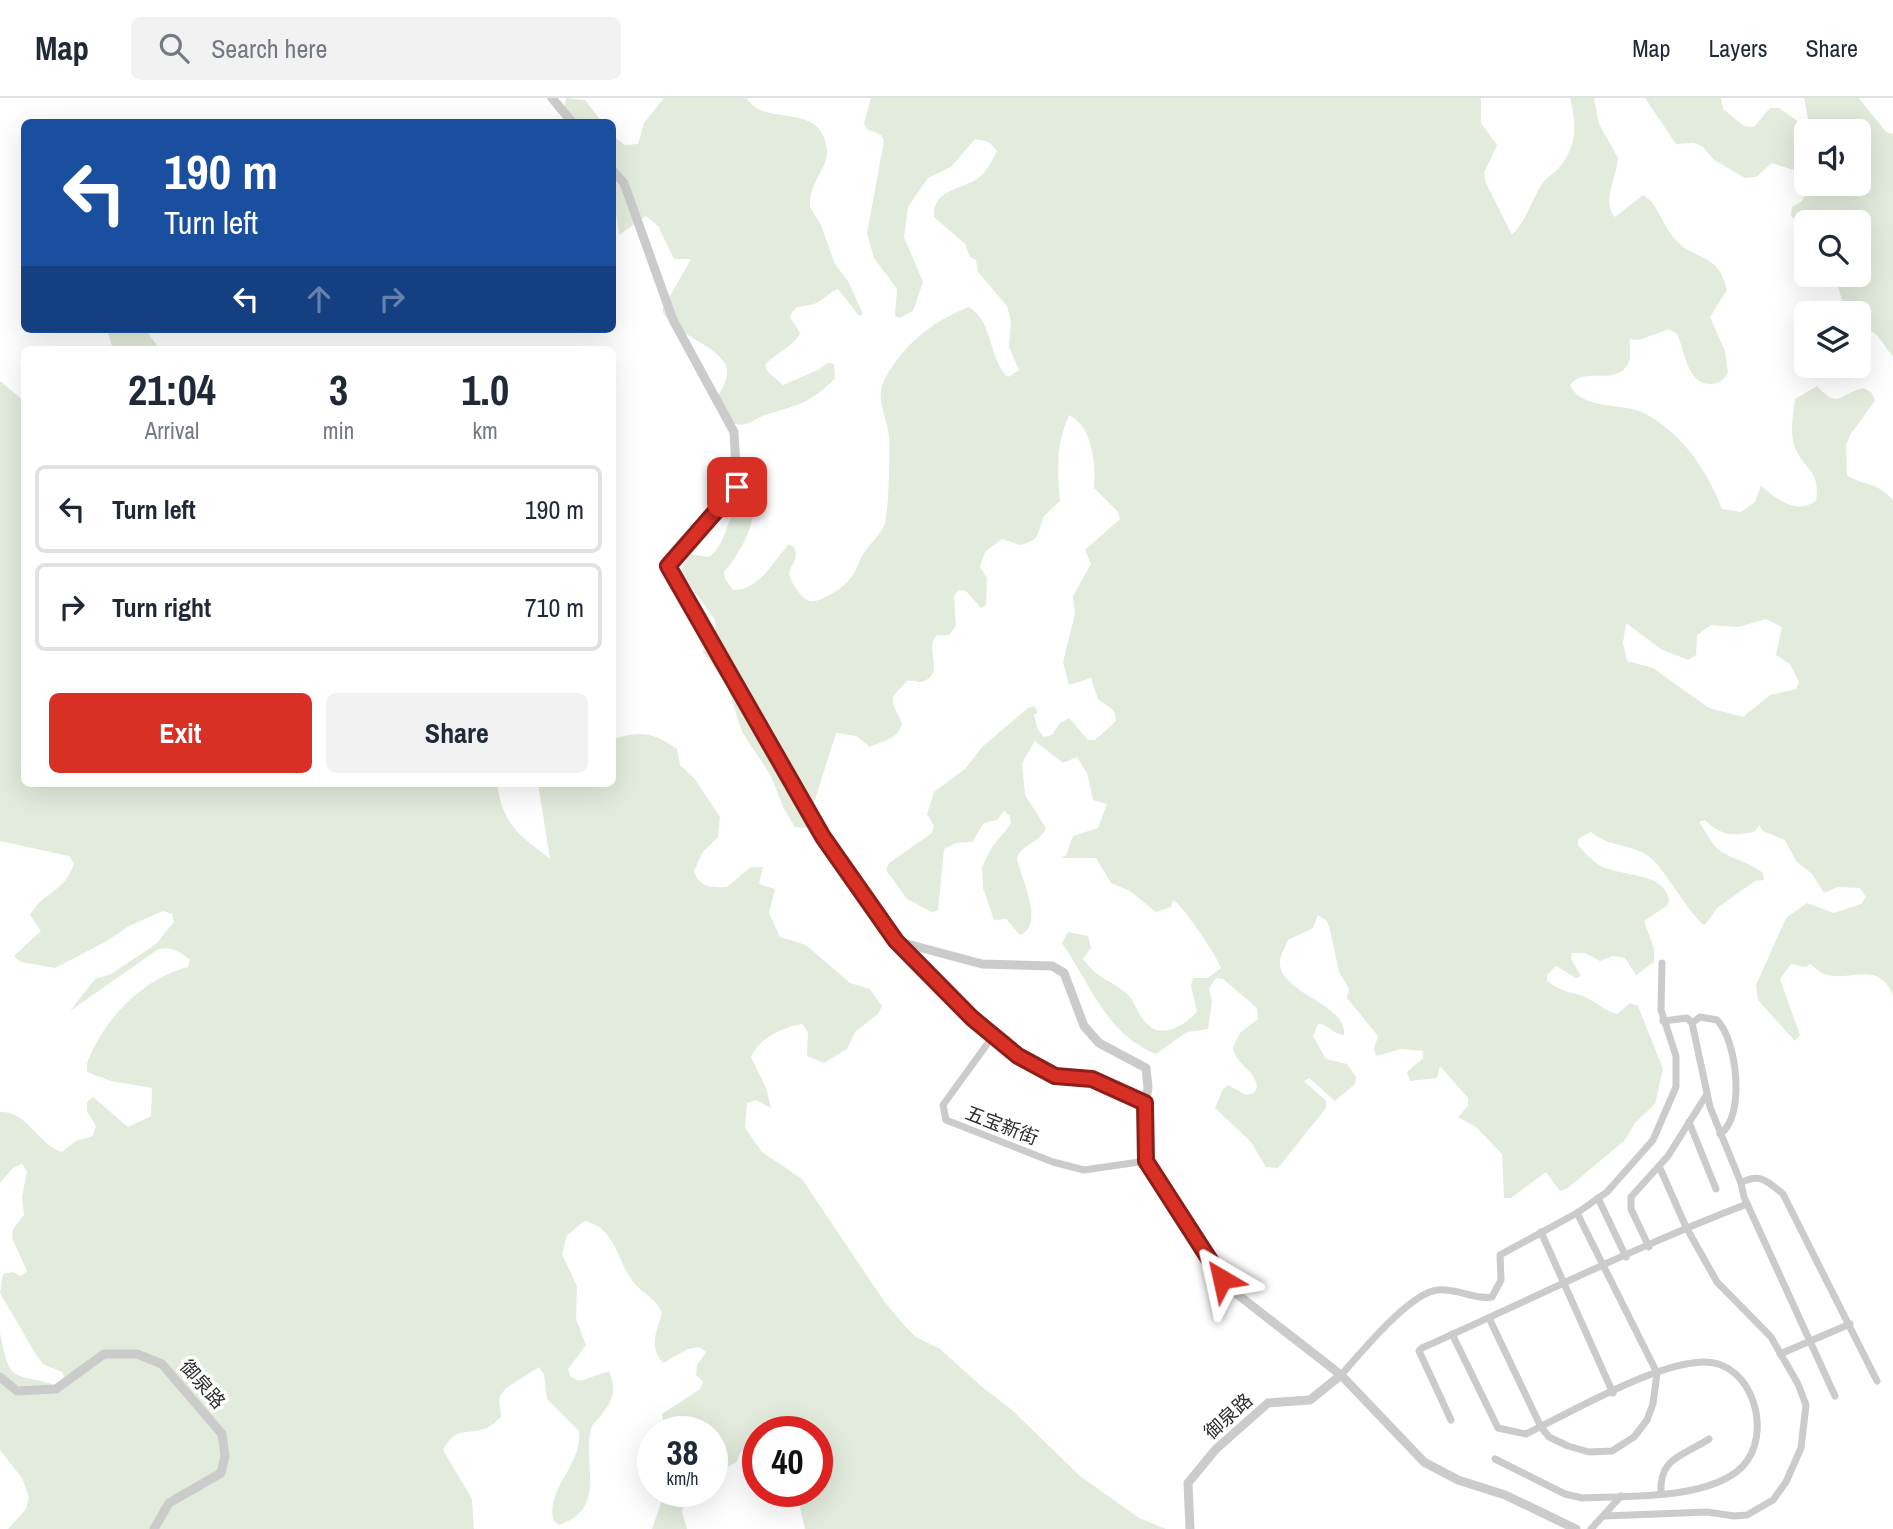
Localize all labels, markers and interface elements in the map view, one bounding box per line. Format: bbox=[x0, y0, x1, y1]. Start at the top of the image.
search box bbox=[131, 17, 621, 80]
text: Map bbox=[35, 26, 89, 70]
icon: search bbox=[155, 29, 193, 67]
text: Search here bbox=[211, 31, 327, 66]
text: Map bbox=[1632, 32, 1670, 64]
text: Layers bbox=[1708, 32, 1767, 64]
text: Share bbox=[1805, 32, 1858, 64]
map controls bbox=[1794, 119, 1871, 378]
button: sound bbox=[1794, 119, 1871, 196]
text: 190 m bbox=[164, 138, 278, 204]
icon: left bbox=[49, 147, 140, 238]
text: Turn left bbox=[164, 201, 258, 244]
button: search bbox=[1794, 210, 1871, 287]
icon: left bbox=[227, 280, 265, 318]
icon: ahead bbox=[300, 280, 338, 318]
icon: right bbox=[373, 280, 411, 318]
button: layers bbox=[1794, 301, 1871, 378]
text: 21:04 bbox=[128, 362, 216, 418]
text: 3 bbox=[329, 362, 348, 418]
text: 1.0 bbox=[461, 362, 509, 418]
text: Arrival bbox=[145, 415, 199, 446]
text: min bbox=[323, 415, 354, 446]
text: km bbox=[473, 415, 498, 446]
pin bbox=[707, 457, 767, 517]
icon: arrive bbox=[718, 468, 756, 506]
icon: left bbox=[53, 490, 91, 528]
text: Turn left bbox=[112, 492, 196, 527]
text: 190 m bbox=[525, 492, 584, 527]
icon: right bbox=[53, 588, 91, 626]
text: Turn right bbox=[112, 590, 211, 625]
text: 710 m bbox=[525, 590, 584, 625]
button: Exit bbox=[49, 693, 312, 773]
button: Share bbox=[326, 693, 588, 773]
street label: 五宝新街 bbox=[962, 1099, 1042, 1151]
position arrow bbox=[1185, 1242, 1259, 1316]
street label: 御泉路 bbox=[174, 1354, 232, 1414]
street label: 御泉路 bbox=[1198, 1387, 1258, 1445]
speed limit sign: 40 bbox=[742, 1416, 833, 1507]
text: 38 bbox=[667, 1429, 698, 1476]
text: km/h bbox=[667, 1466, 699, 1491]

